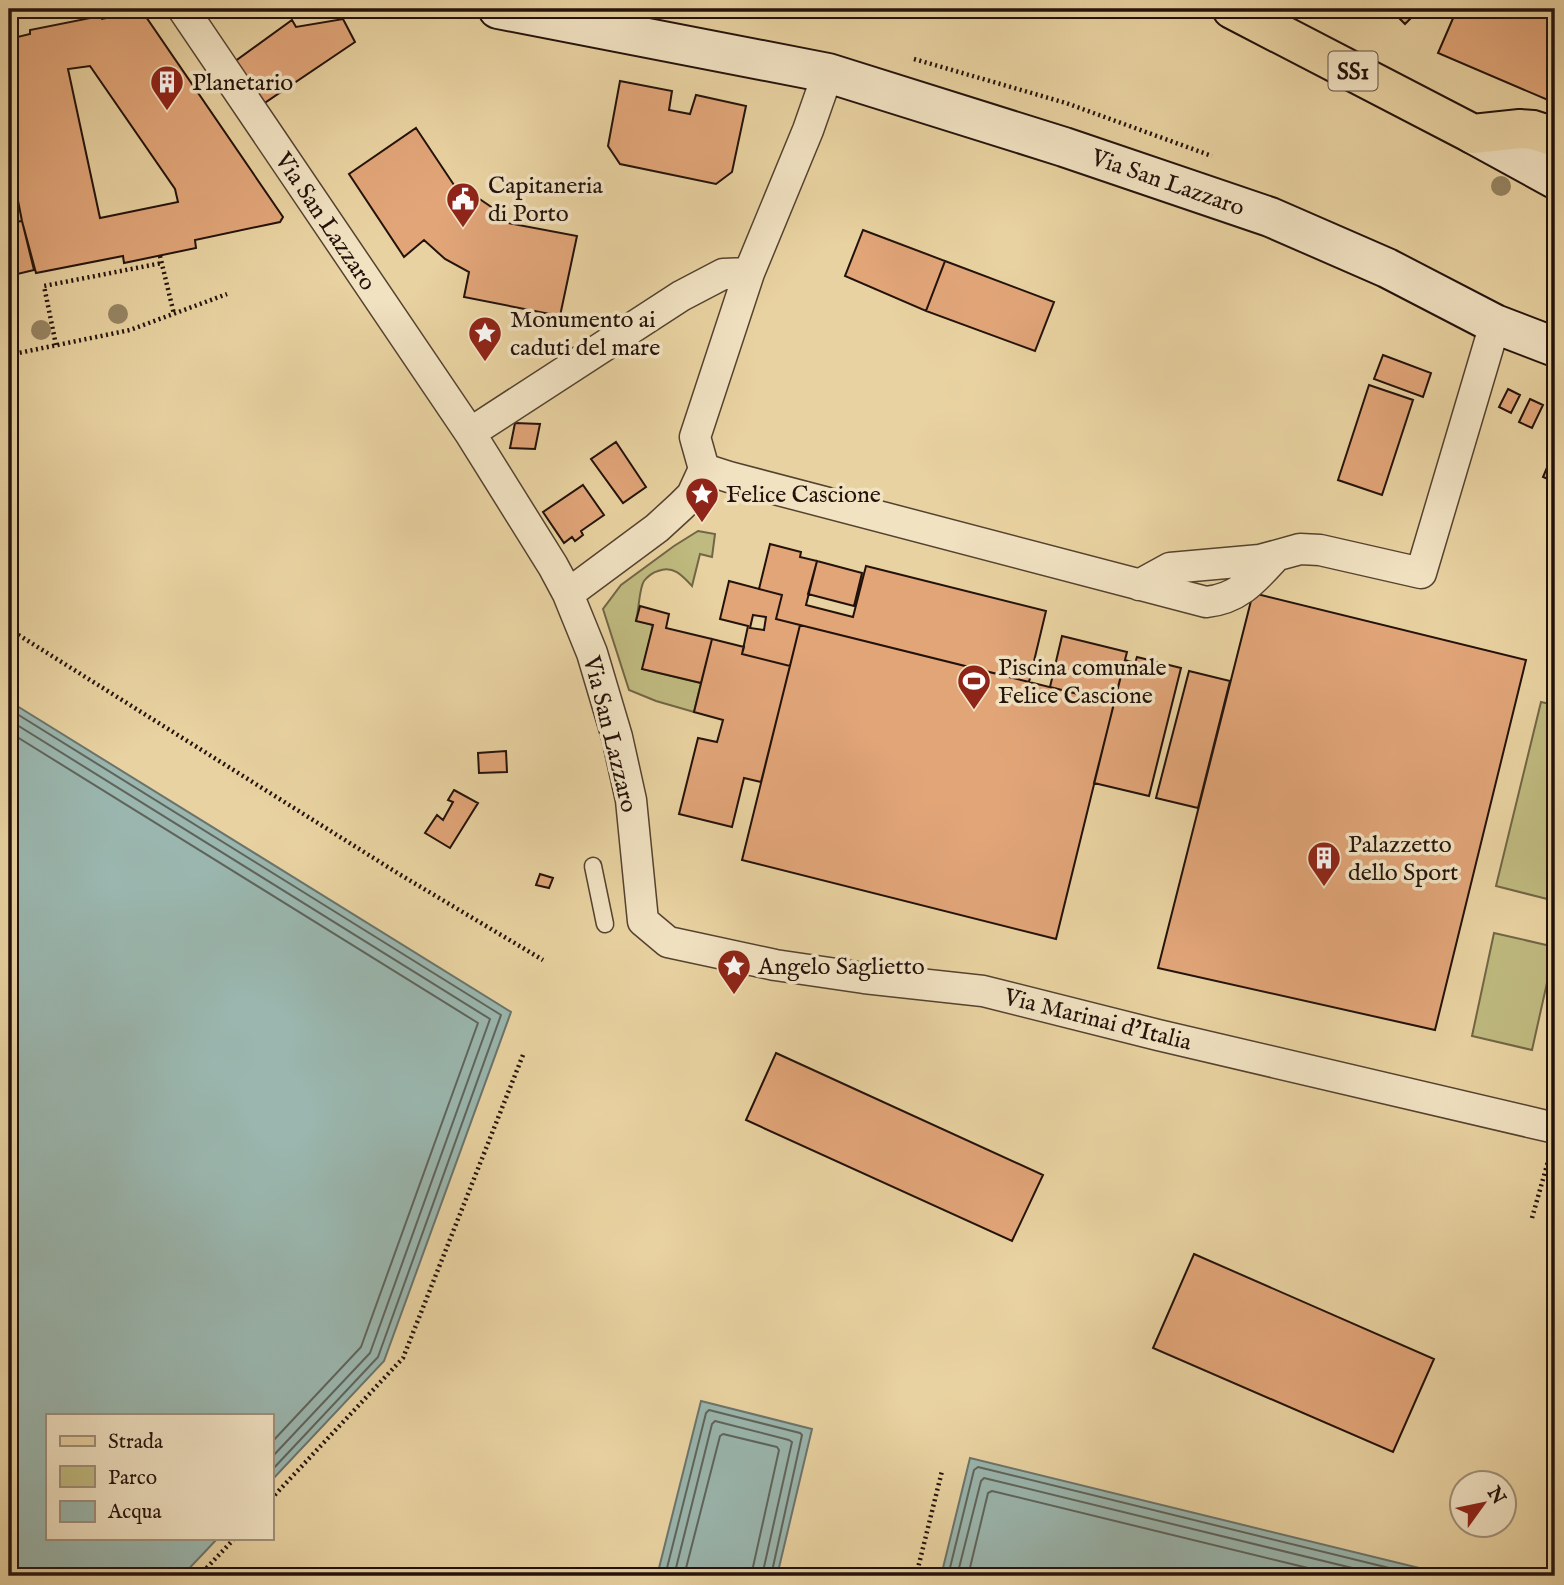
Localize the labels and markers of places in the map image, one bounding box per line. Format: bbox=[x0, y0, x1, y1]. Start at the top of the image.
building icon: Planetario bbox=[148, 63, 186, 112]
place label: Planetario bbox=[192, 68, 293, 99]
place label: Capitaneria di Porto bbox=[488, 171, 603, 230]
public building icon: Capitaneria di Porto bbox=[444, 180, 482, 229]
place label: Monumento ai caduti del mare bbox=[510, 305, 660, 364]
place icon: Monumento ai caduti del mare bbox=[466, 314, 504, 363]
place icon: Felice Cascione bbox=[683, 475, 721, 524]
place label: Felice Cascione bbox=[726, 480, 881, 511]
place label: Piscina comunale Felice Cascione bbox=[998, 653, 1167, 712]
sports icon: Piscina comunale Felice Cascione bbox=[955, 662, 993, 711]
place label: Palazzetto dello Sport bbox=[1348, 830, 1458, 889]
building icon: Palazzetto dello Sport bbox=[1305, 839, 1343, 888]
place icon: Angelo Saglietto bbox=[715, 947, 753, 996]
place label: Angelo Saglietto bbox=[757, 952, 925, 983]

